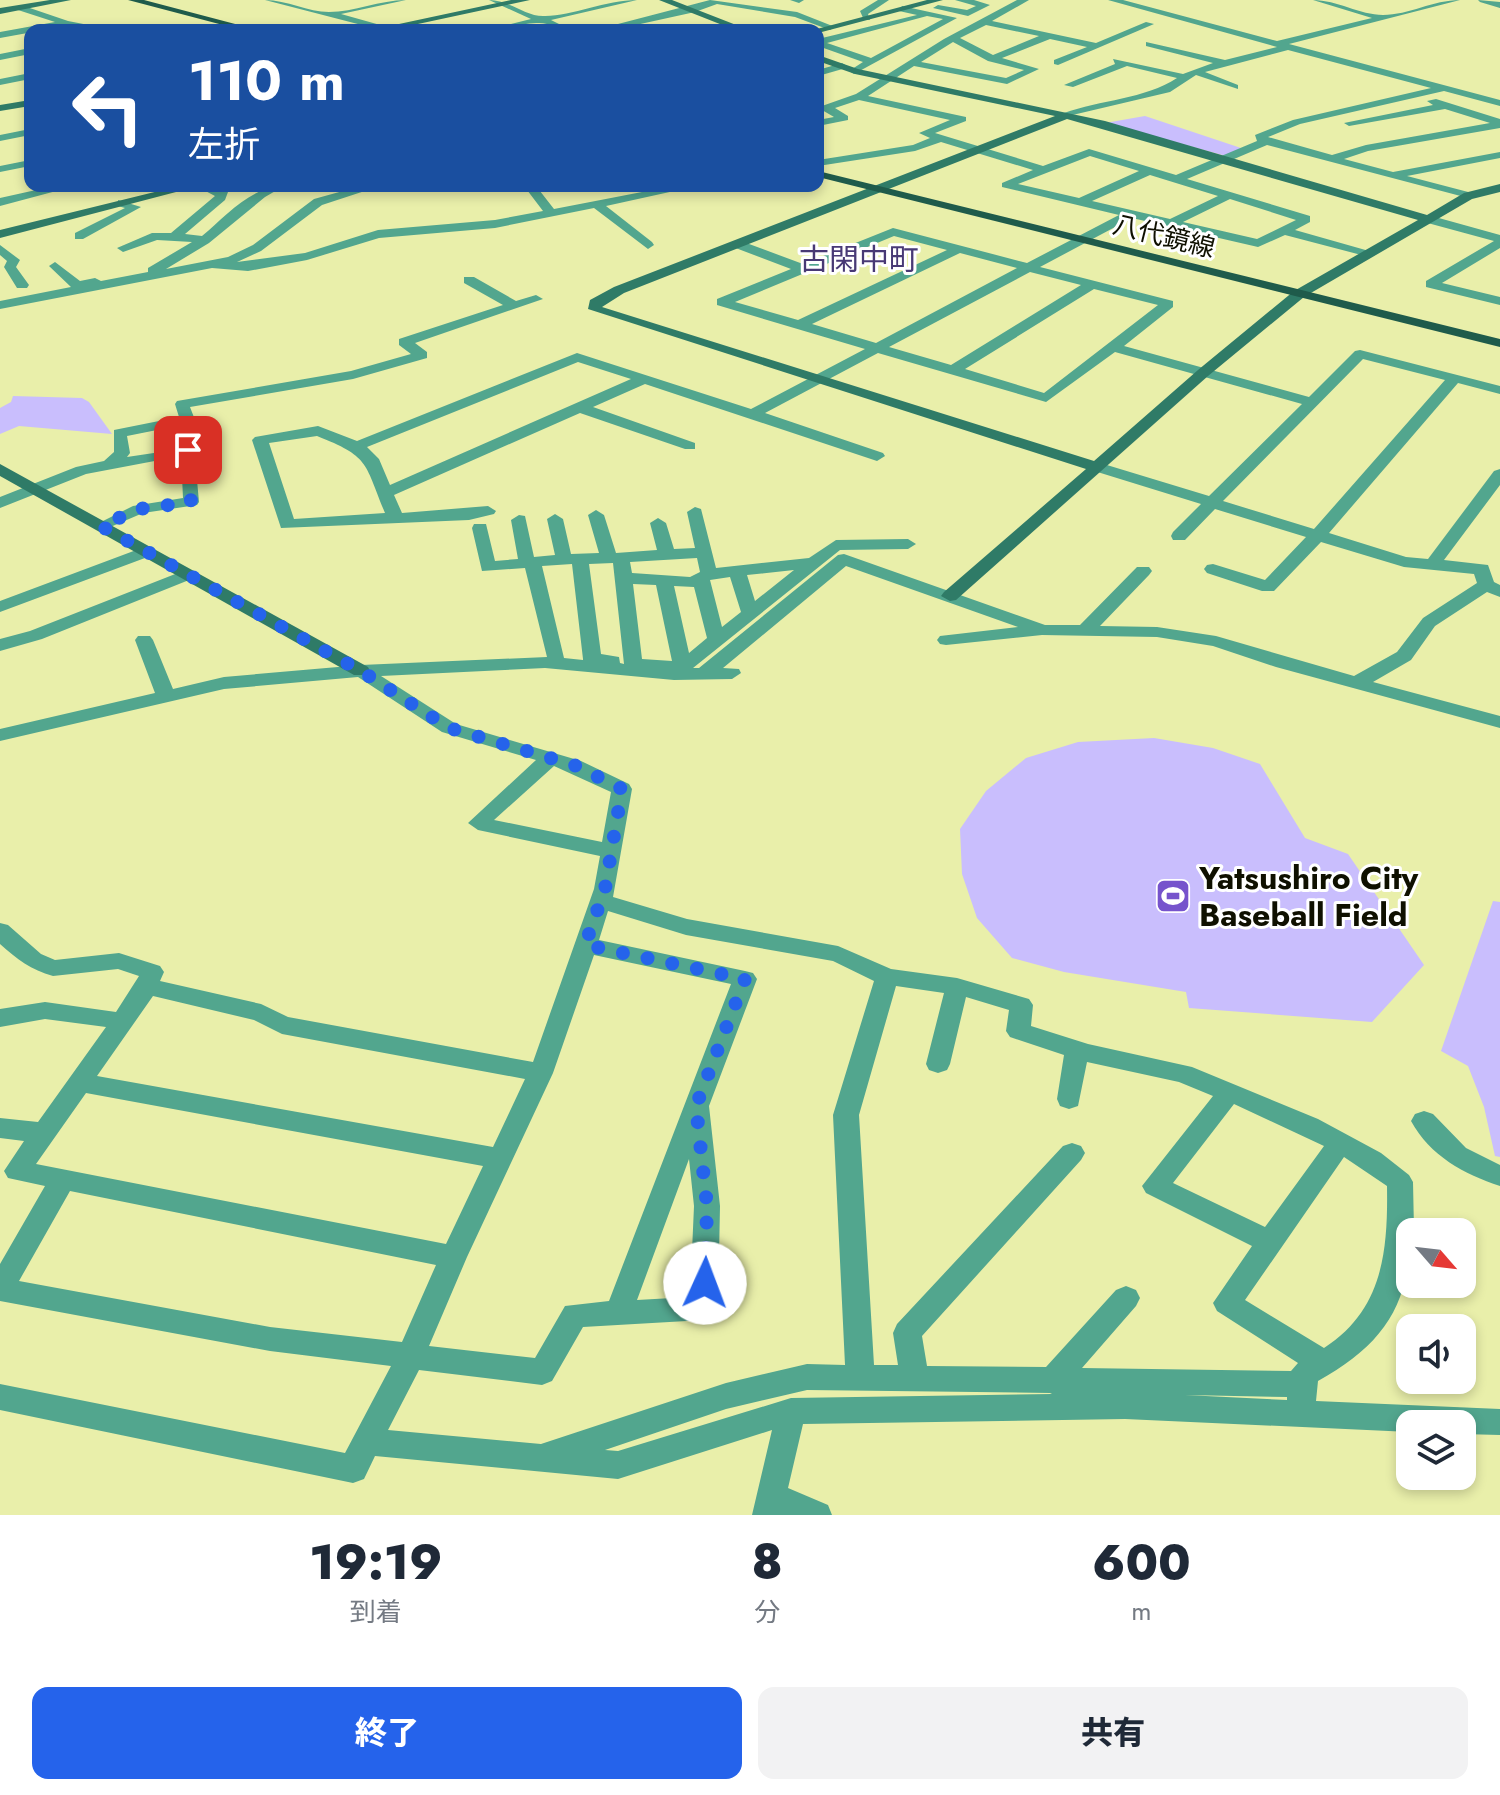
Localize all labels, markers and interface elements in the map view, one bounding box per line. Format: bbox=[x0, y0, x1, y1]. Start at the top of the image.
text: 110 m bbox=[188, 40, 345, 121]
icon: left bbox=[56, 56, 160, 160]
text: 左折 bbox=[188, 118, 260, 170]
street label: 八代鏡線 bbox=[1109, 205, 1219, 267]
district label: 古閑中町 bbox=[799, 238, 919, 281]
pin bbox=[154, 416, 222, 484]
icon: arrive bbox=[166, 428, 210, 472]
place label: Yatsushiro City Baseball Field bbox=[1198, 855, 1419, 938]
sports icon: Yatsushiro City Baseball Field bbox=[1154, 877, 1192, 915]
north arrow bbox=[1396, 1218, 1476, 1298]
map controls bbox=[1396, 1218, 1476, 1490]
position arrow bbox=[663, 1241, 747, 1325]
button: sound bbox=[1396, 1314, 1476, 1394]
button: layers bbox=[1396, 1410, 1476, 1490]
text: 19:19 bbox=[309, 1528, 442, 1597]
text: 8 bbox=[752, 1528, 783, 1597]
text: 600 bbox=[1092, 1529, 1191, 1598]
text: m bbox=[1131, 1592, 1152, 1630]
text: 到着 bbox=[350, 1593, 402, 1631]
text: 分 bbox=[754, 1593, 780, 1631]
button: 終了 bbox=[32, 1687, 742, 1779]
button: 共有 bbox=[758, 1687, 1468, 1779]

